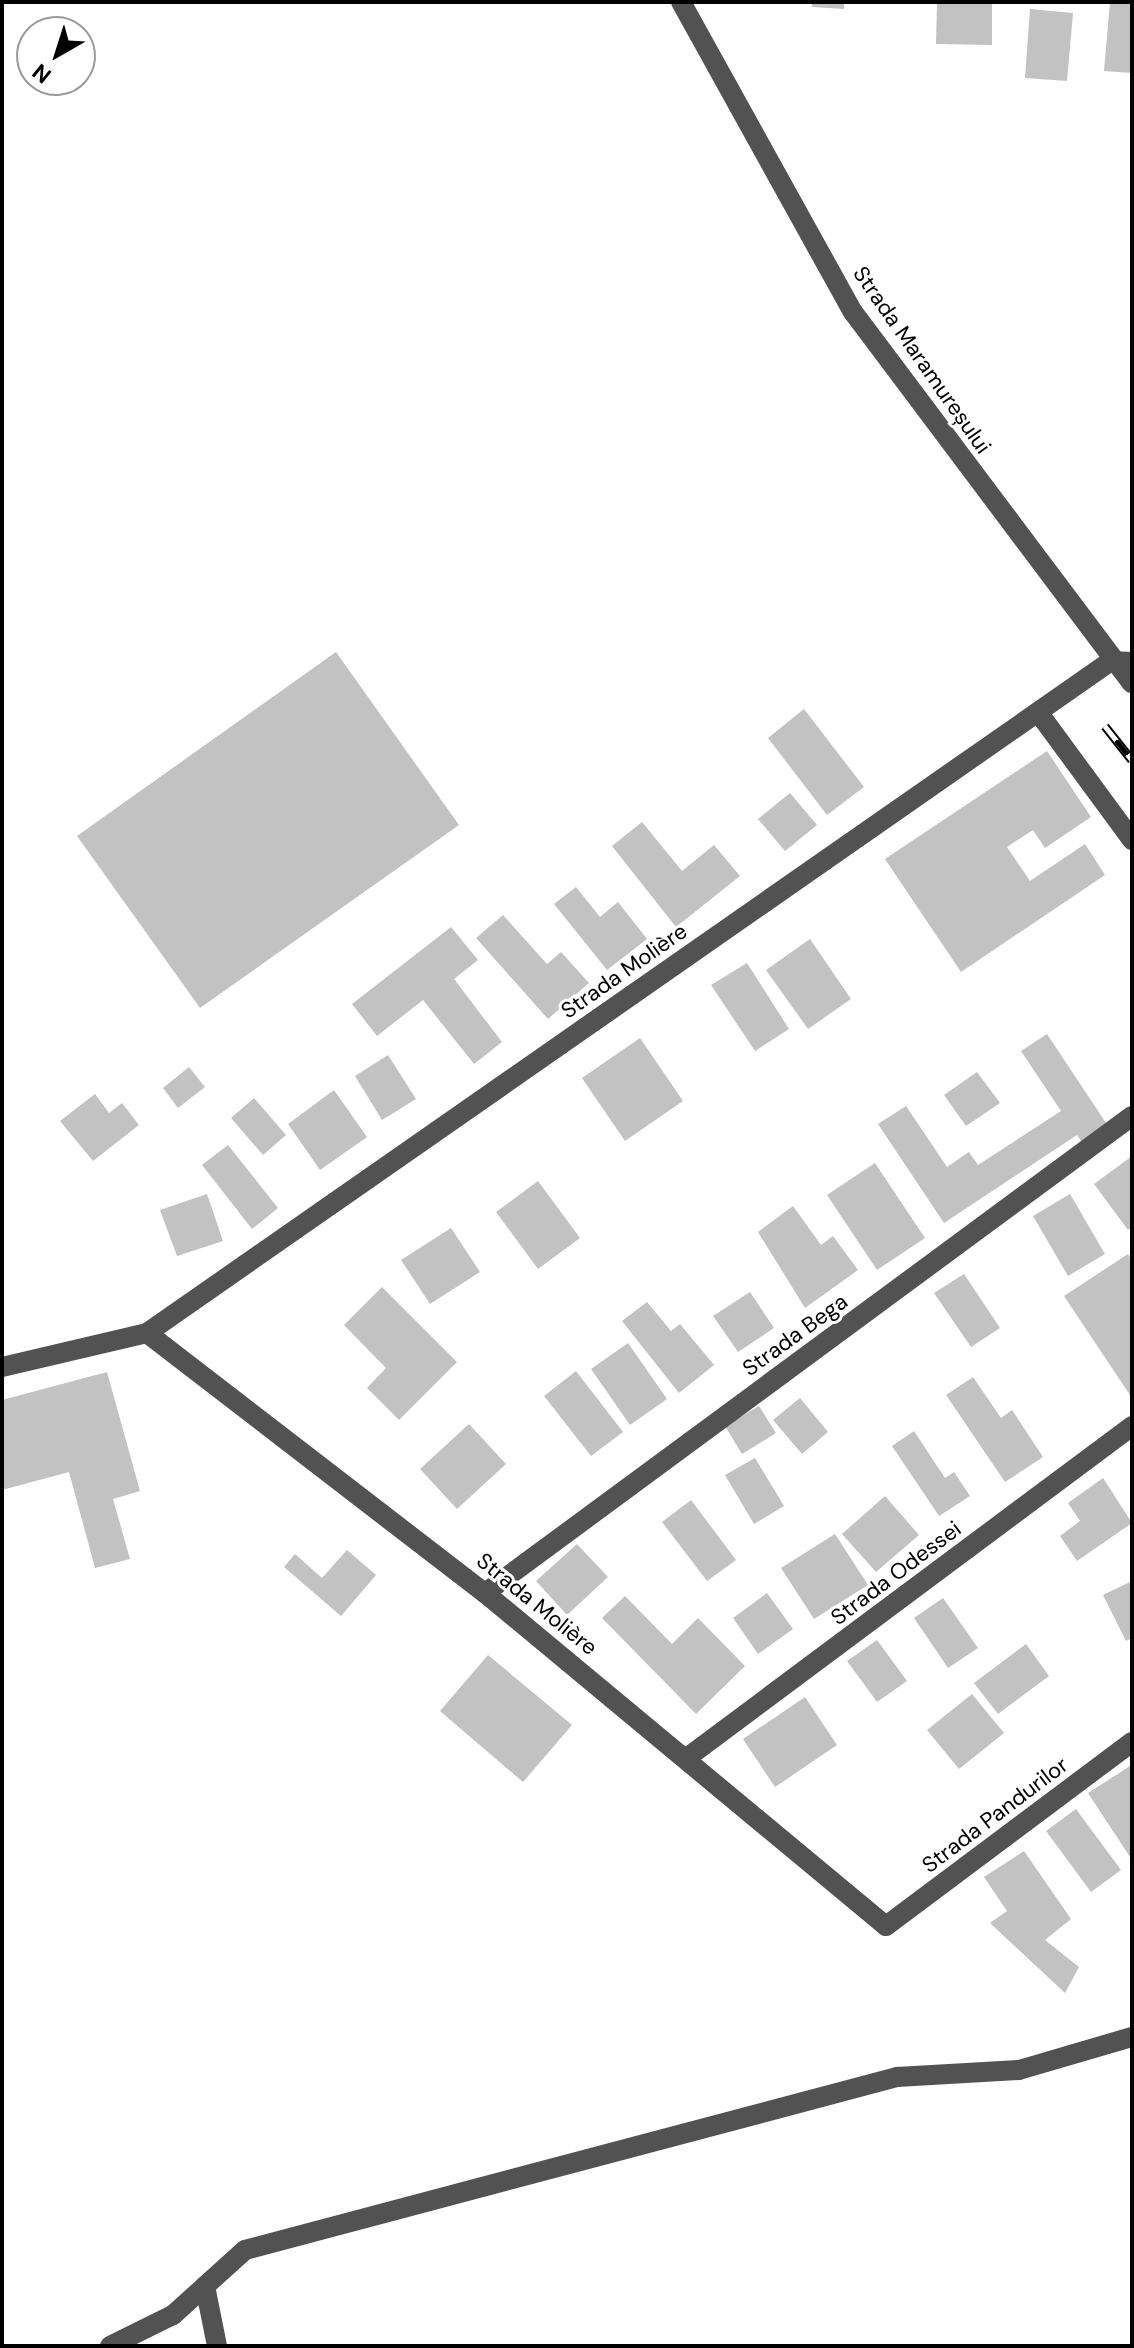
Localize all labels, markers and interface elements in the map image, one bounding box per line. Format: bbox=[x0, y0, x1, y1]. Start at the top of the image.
north arrow bbox=[16, 16, 96, 96]
text: N bbox=[26, 57, 57, 90]
street label: Strada Maramureșului bbox=[847, 261, 997, 459]
street label: Strada Molière bbox=[556, 918, 692, 1024]
street label: Strada Bega bbox=[737, 1288, 853, 1382]
street label: Strada Odessei bbox=[826, 1515, 966, 1631]
street label: Strada Molière bbox=[471, 1547, 603, 1661]
street label: Strada Pandurilor bbox=[917, 1752, 1073, 1878]

